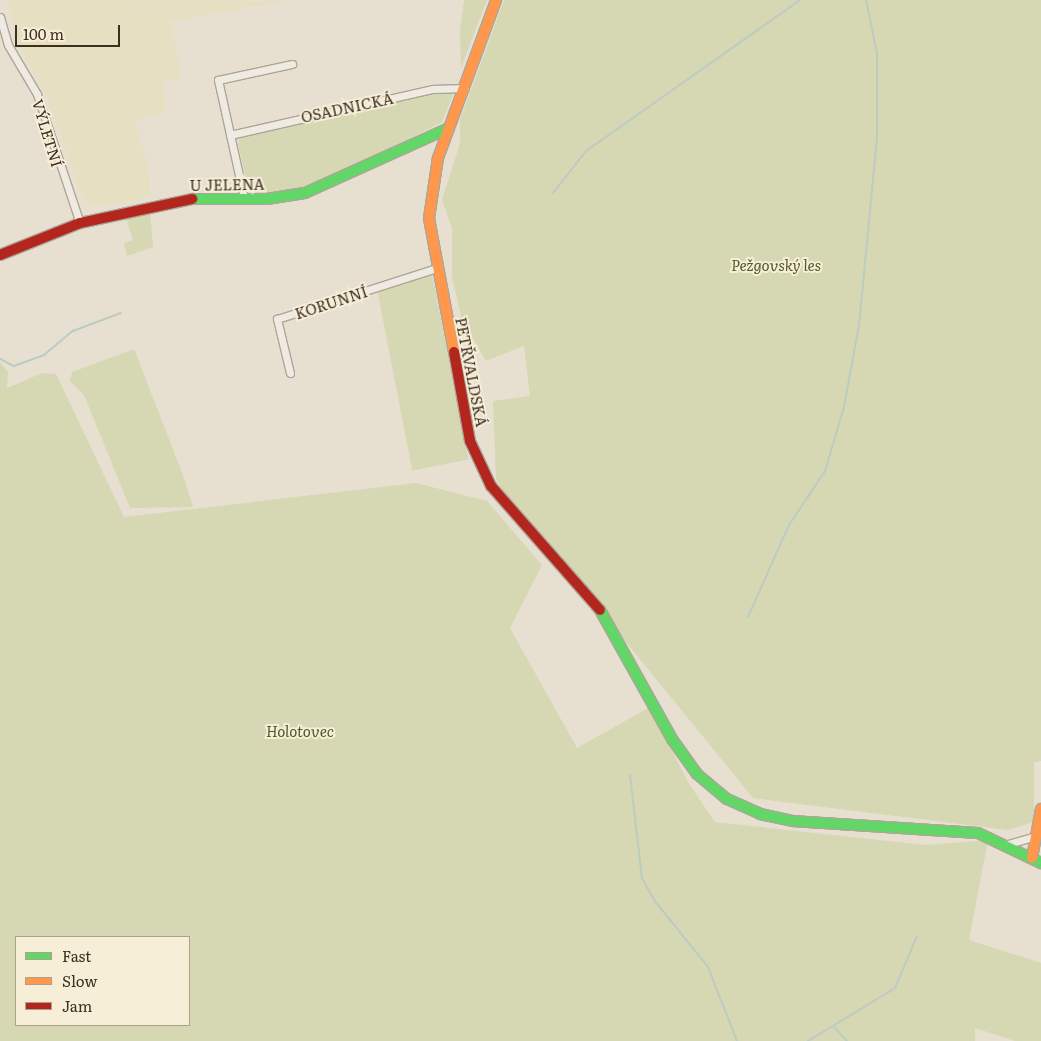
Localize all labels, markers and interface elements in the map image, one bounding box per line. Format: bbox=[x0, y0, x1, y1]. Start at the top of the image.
scale bar bbox=[18, 15, 122, 47]
text: 100 m bbox=[23, 22, 64, 45]
street label: OSADNICKÁ bbox=[299, 88, 395, 126]
street label: VÝLETNÍ bbox=[29, 97, 67, 169]
street label: U JELENA bbox=[189, 174, 265, 194]
park label: Pežgovský les bbox=[731, 256, 821, 274]
street label: KORUNNÍ bbox=[292, 282, 370, 322]
street label: PETŘVALDSKÁ bbox=[453, 316, 491, 428]
park label: Holotovec bbox=[266, 722, 334, 740]
legend bbox=[15, 936, 190, 1026]
text: Fast bbox=[62, 944, 91, 967]
text: Slow bbox=[62, 969, 97, 992]
text: Jam bbox=[62, 994, 92, 1017]

